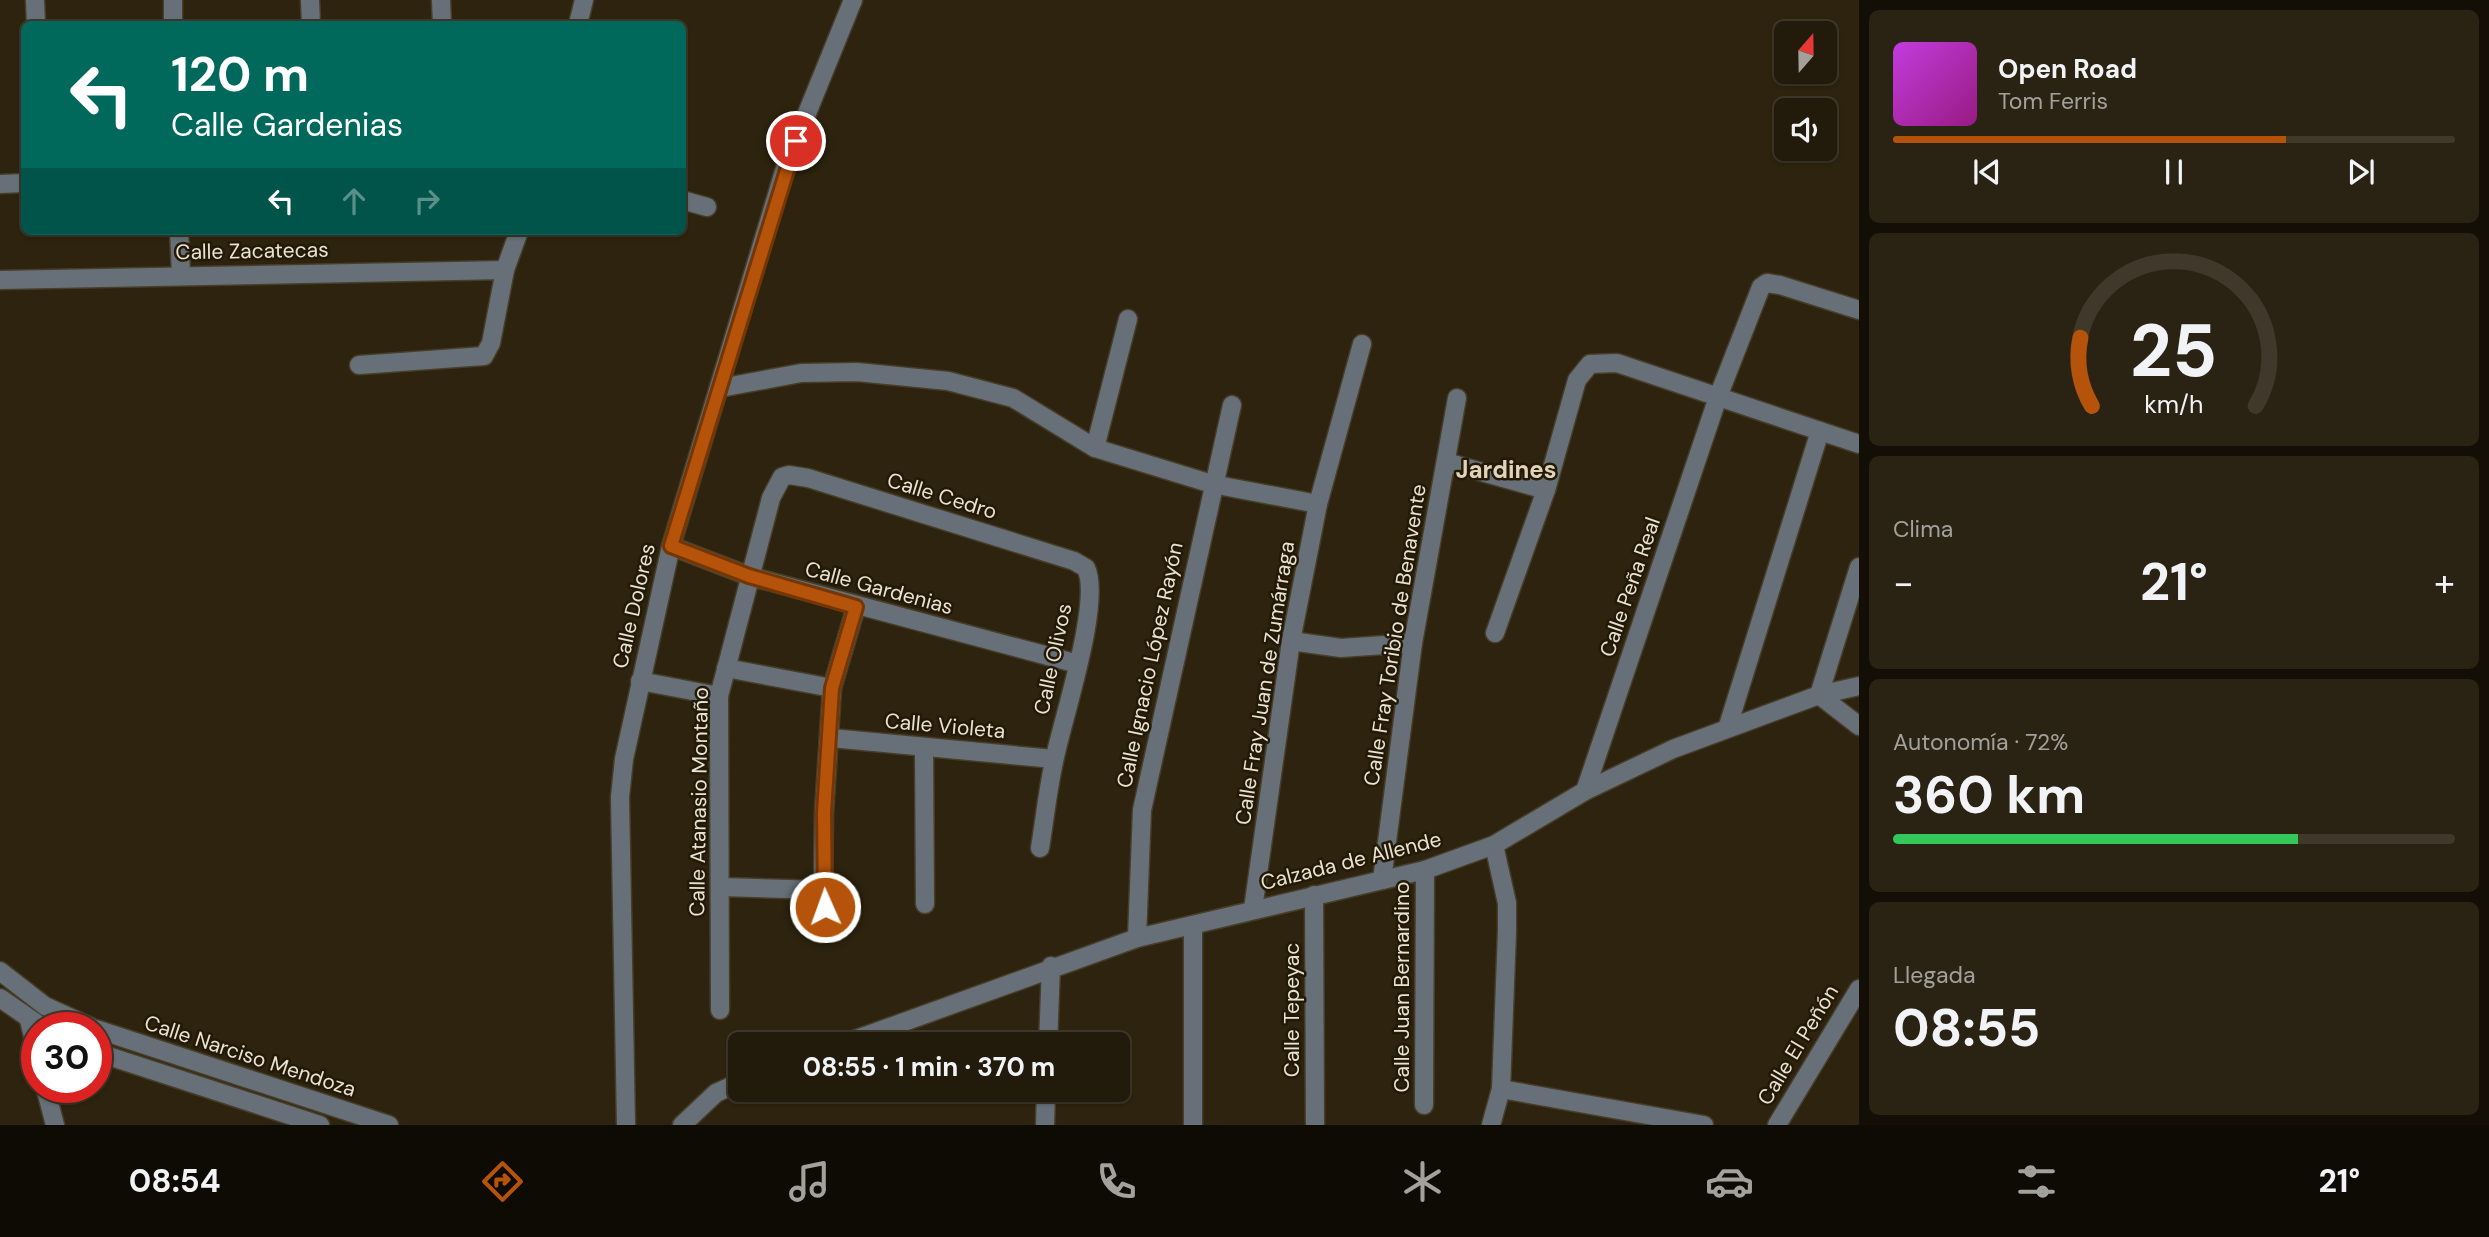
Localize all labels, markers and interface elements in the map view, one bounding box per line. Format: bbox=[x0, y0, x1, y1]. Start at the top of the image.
north arrow bbox=[1774, 21, 1838, 84]
map controls bbox=[1774, 21, 1837, 161]
text: 120 m bbox=[171, 42, 309, 106]
icon: left bbox=[56, 49, 147, 140]
text: Open Road bbox=[1998, 52, 2137, 86]
text: Tom Ferris bbox=[1998, 86, 2108, 116]
button: sound bbox=[1774, 98, 1837, 161]
text: Calle Gardenias bbox=[171, 104, 403, 146]
pin bbox=[766, 111, 826, 171]
icon: arrive bbox=[777, 122, 815, 160]
icon: previous bbox=[1968, 153, 2006, 191]
icon: pause bbox=[2155, 153, 2193, 191]
icon: next bbox=[2342, 153, 2380, 191]
icon: left bbox=[262, 182, 300, 220]
icon: ahead bbox=[335, 182, 373, 220]
icon: right bbox=[408, 182, 446, 220]
street label: Calle Zacatecas bbox=[175, 236, 329, 266]
text: 25 bbox=[2130, 304, 2218, 399]
text: km/h bbox=[2144, 387, 2204, 420]
district label: Jardines bbox=[1456, 454, 1557, 485]
street label: Calle Cedro bbox=[884, 466, 1000, 526]
street label: Calle Fray Toribio de Benavente bbox=[1357, 482, 1433, 788]
street label: Calle Peña Real bbox=[1593, 514, 1667, 660]
text: Clima bbox=[1893, 514, 1953, 544]
street label: Calle Fray Juan de Zumárraga bbox=[1229, 539, 1301, 827]
street label: Calle Ignacio López Rayón bbox=[1110, 540, 1190, 790]
street label: Calle Dolores bbox=[606, 541, 662, 671]
text: 21° bbox=[2140, 548, 2208, 616]
street label: Calle Gardenias bbox=[802, 555, 956, 621]
text: − bbox=[1893, 558, 1914, 608]
text: + bbox=[2434, 558, 2455, 608]
street label: Calle Olivos bbox=[1028, 601, 1078, 717]
street label: Calle Atanasio Montaño bbox=[683, 687, 715, 917]
street label: Calle Violeta bbox=[884, 707, 1006, 745]
text: Autonomía · 72% bbox=[1893, 727, 2068, 757]
text: 360 km bbox=[1893, 761, 2085, 829]
street label: Calzada de Allende bbox=[1258, 825, 1444, 897]
position arrow bbox=[788, 870, 862, 944]
street label: Calle Juan Bernardino bbox=[1388, 882, 1416, 1092]
street label: Calle Tepeyac bbox=[1278, 943, 1306, 1077]
text: Llegada bbox=[1893, 960, 1976, 990]
street label: Calle El Peñón bbox=[1751, 980, 1845, 1110]
text: 08:55 bbox=[1893, 994, 2040, 1062]
street label: Calle Narciso Mendoza bbox=[141, 1009, 359, 1103]
speed limit sign: 30 bbox=[21, 1012, 112, 1103]
text: 08:55 · 1 min · 370 m bbox=[803, 1050, 1055, 1084]
icon: directions bbox=[478, 1157, 527, 1206]
icon: music bbox=[785, 1157, 834, 1206]
icon: phone bbox=[1092, 1157, 1141, 1206]
icon: climate bbox=[1398, 1157, 1447, 1206]
icon: car bbox=[1705, 1157, 1754, 1206]
icon: filters bbox=[2012, 1157, 2061, 1206]
text: 08:54 bbox=[129, 1160, 220, 1202]
text: 21° bbox=[2318, 1160, 2360, 1202]

